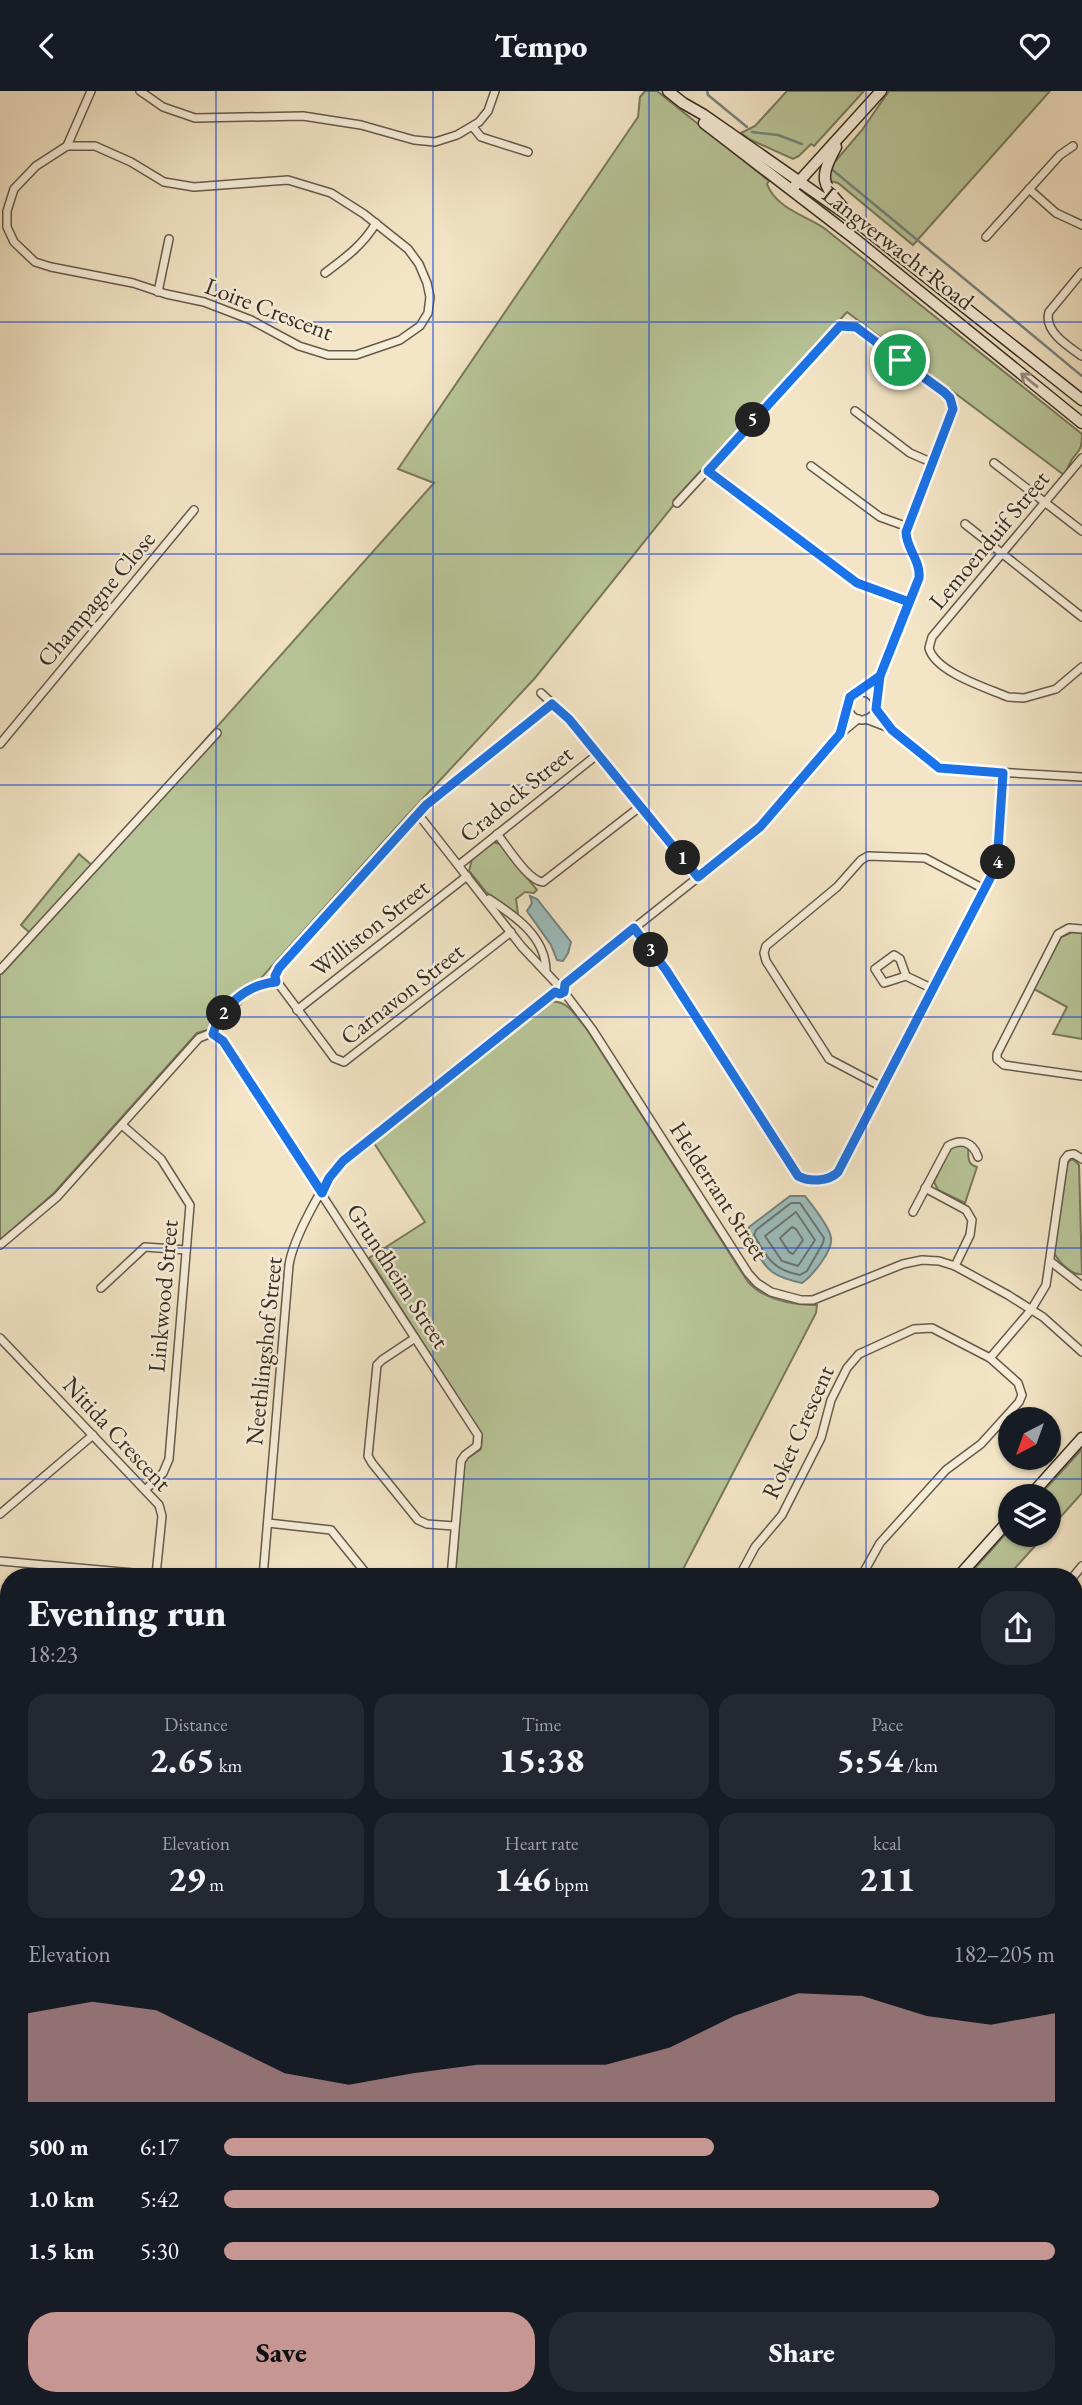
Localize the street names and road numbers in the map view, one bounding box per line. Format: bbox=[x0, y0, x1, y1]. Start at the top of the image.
street label: Langverwacht Road bbox=[816, 179, 981, 317]
street label: Loire Crescent bbox=[201, 270, 338, 347]
street label: Lemoenduif Street bbox=[922, 464, 1056, 615]
street label: Champagne Close bbox=[30, 524, 162, 673]
street label: Cradock Street bbox=[453, 738, 579, 849]
street label: Williston Street bbox=[304, 871, 436, 984]
street label: Carnavon Street bbox=[334, 935, 470, 1052]
street label: Helderrant Street bbox=[663, 1115, 776, 1266]
street label: Grundheim Street bbox=[340, 1197, 457, 1354]
street label: Linkwood Street bbox=[140, 1218, 185, 1374]
street label: Neethlingshof Street bbox=[238, 1255, 289, 1447]
street label: Roket Crescent bbox=[754, 1360, 841, 1503]
street label: Nitida Crescent bbox=[56, 1370, 179, 1498]

